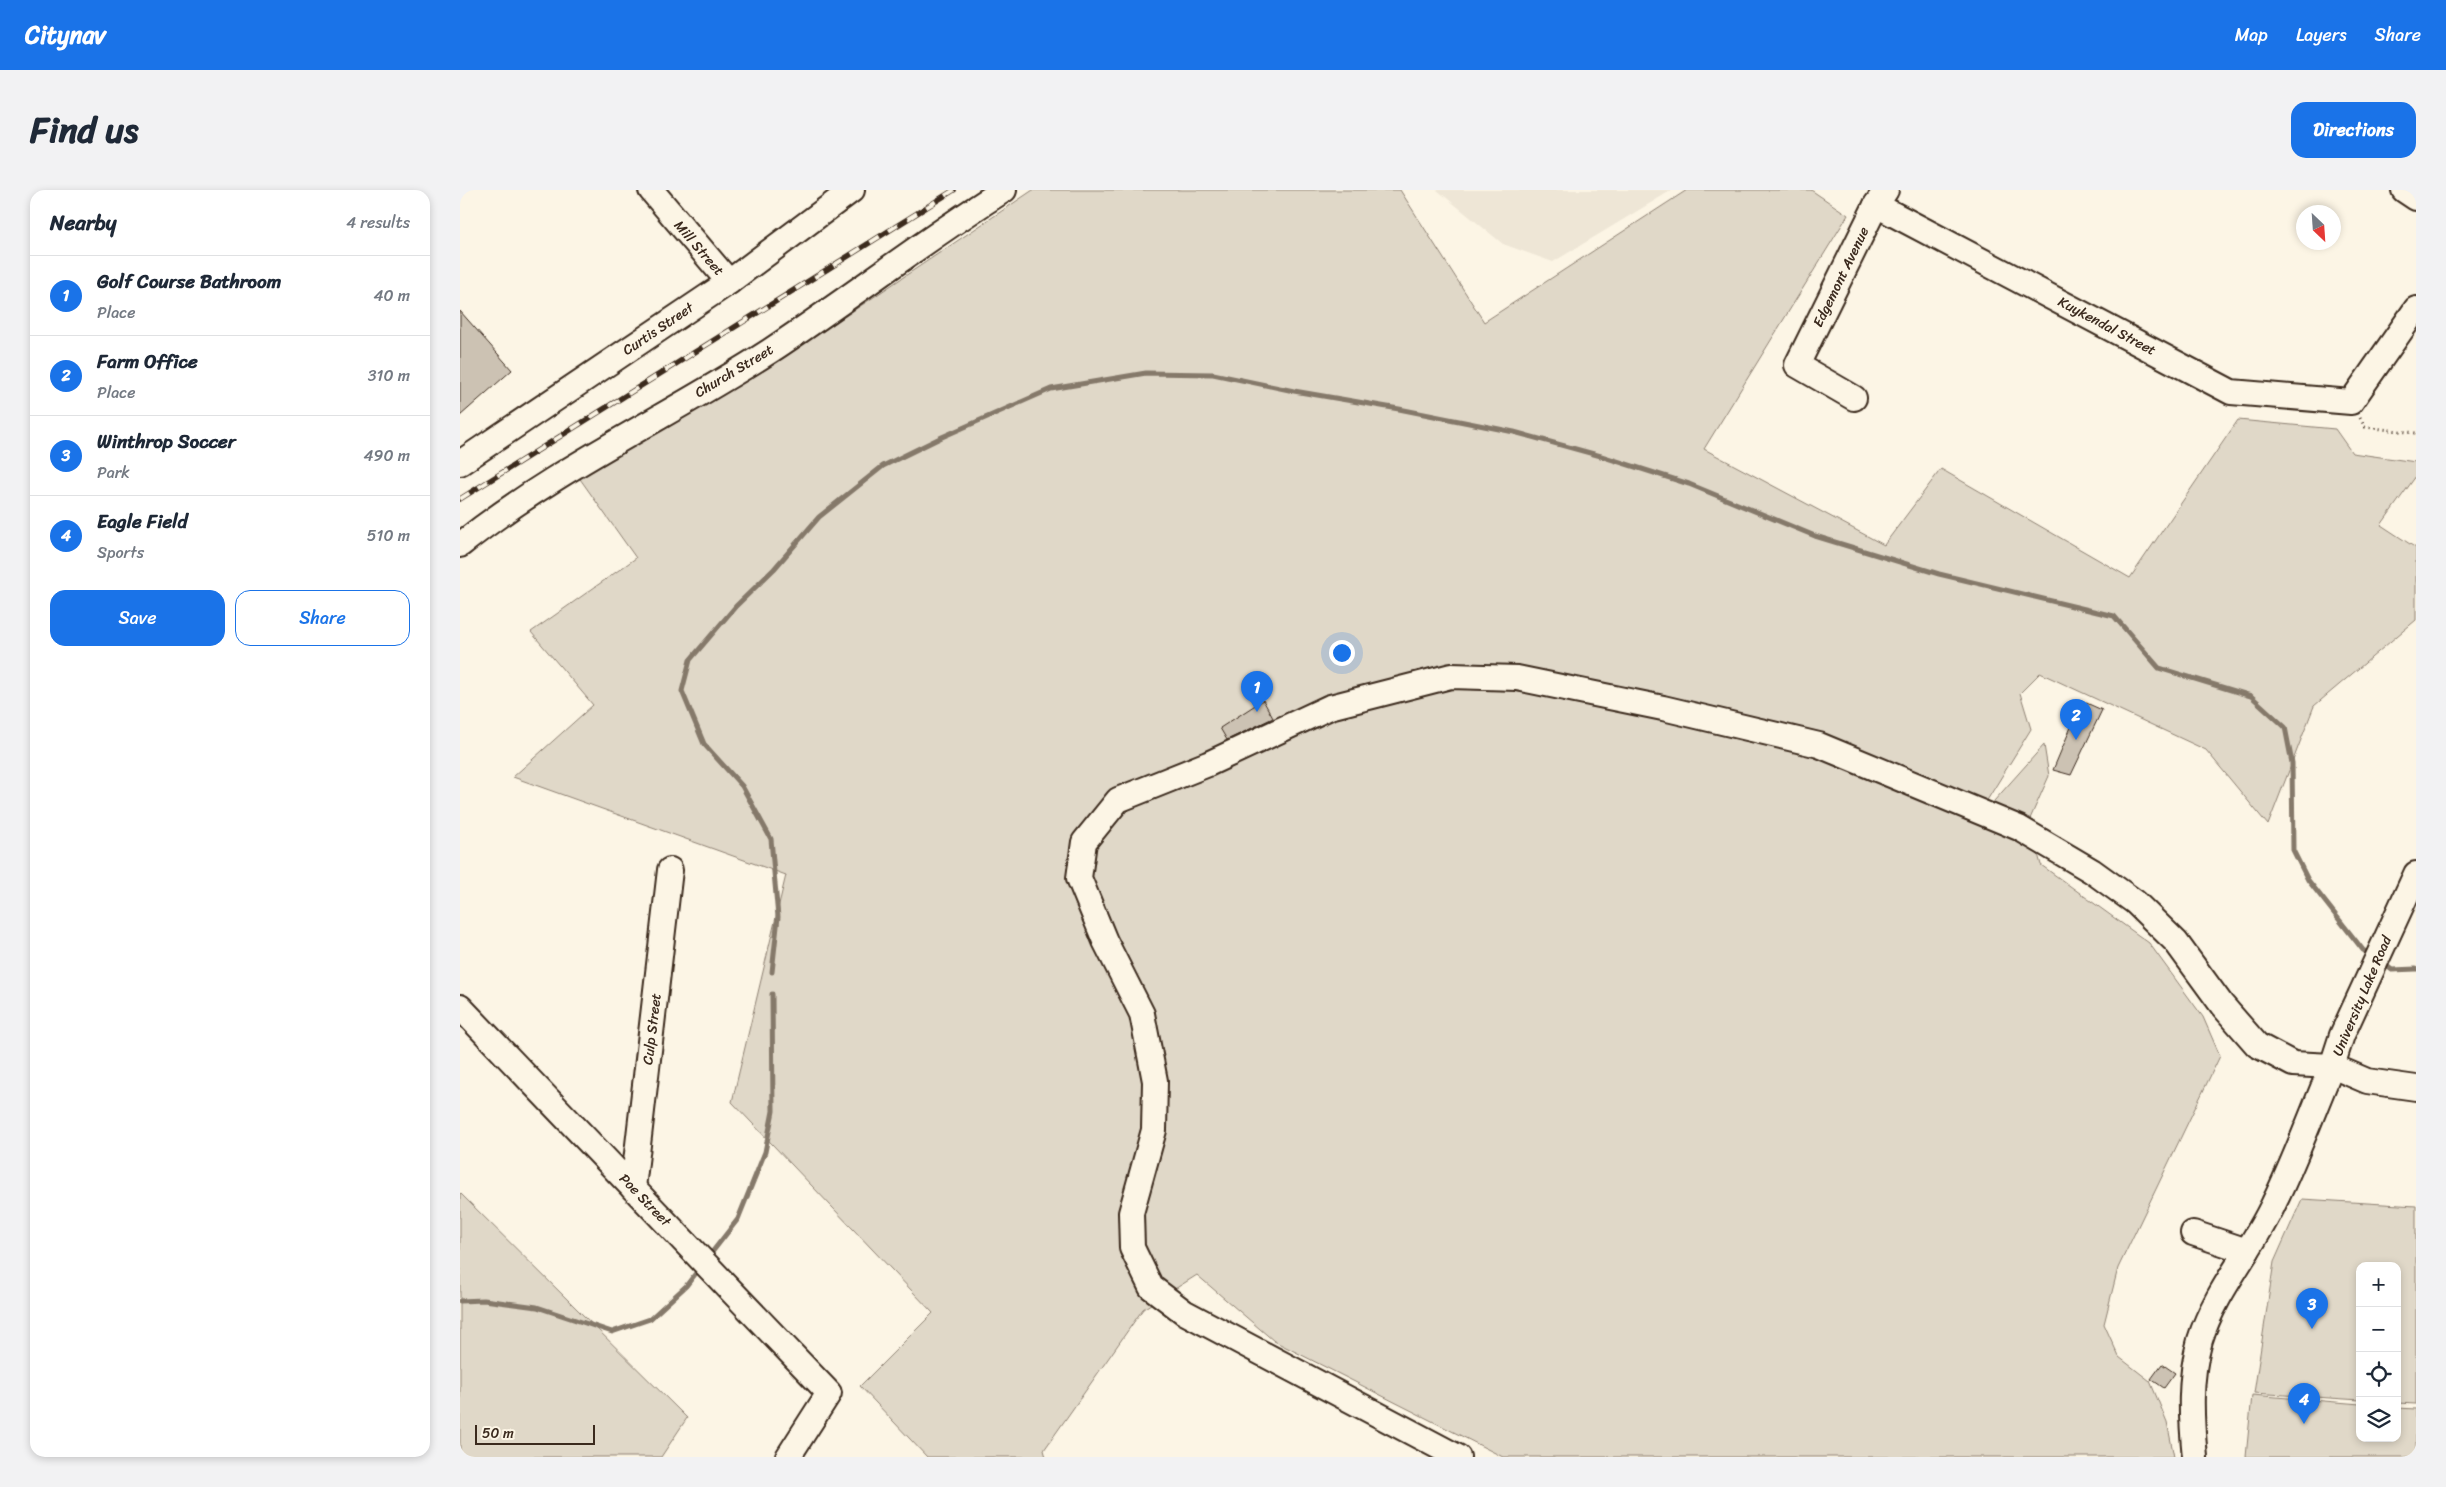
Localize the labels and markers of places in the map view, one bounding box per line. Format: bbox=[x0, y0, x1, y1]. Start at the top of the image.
pin: 1 bbox=[1241, 671, 1273, 712]
pin: 2 bbox=[2060, 699, 2092, 740]
pin: 3 bbox=[2296, 1288, 2328, 1329]
pin: 4 bbox=[2288, 1383, 2320, 1424]

